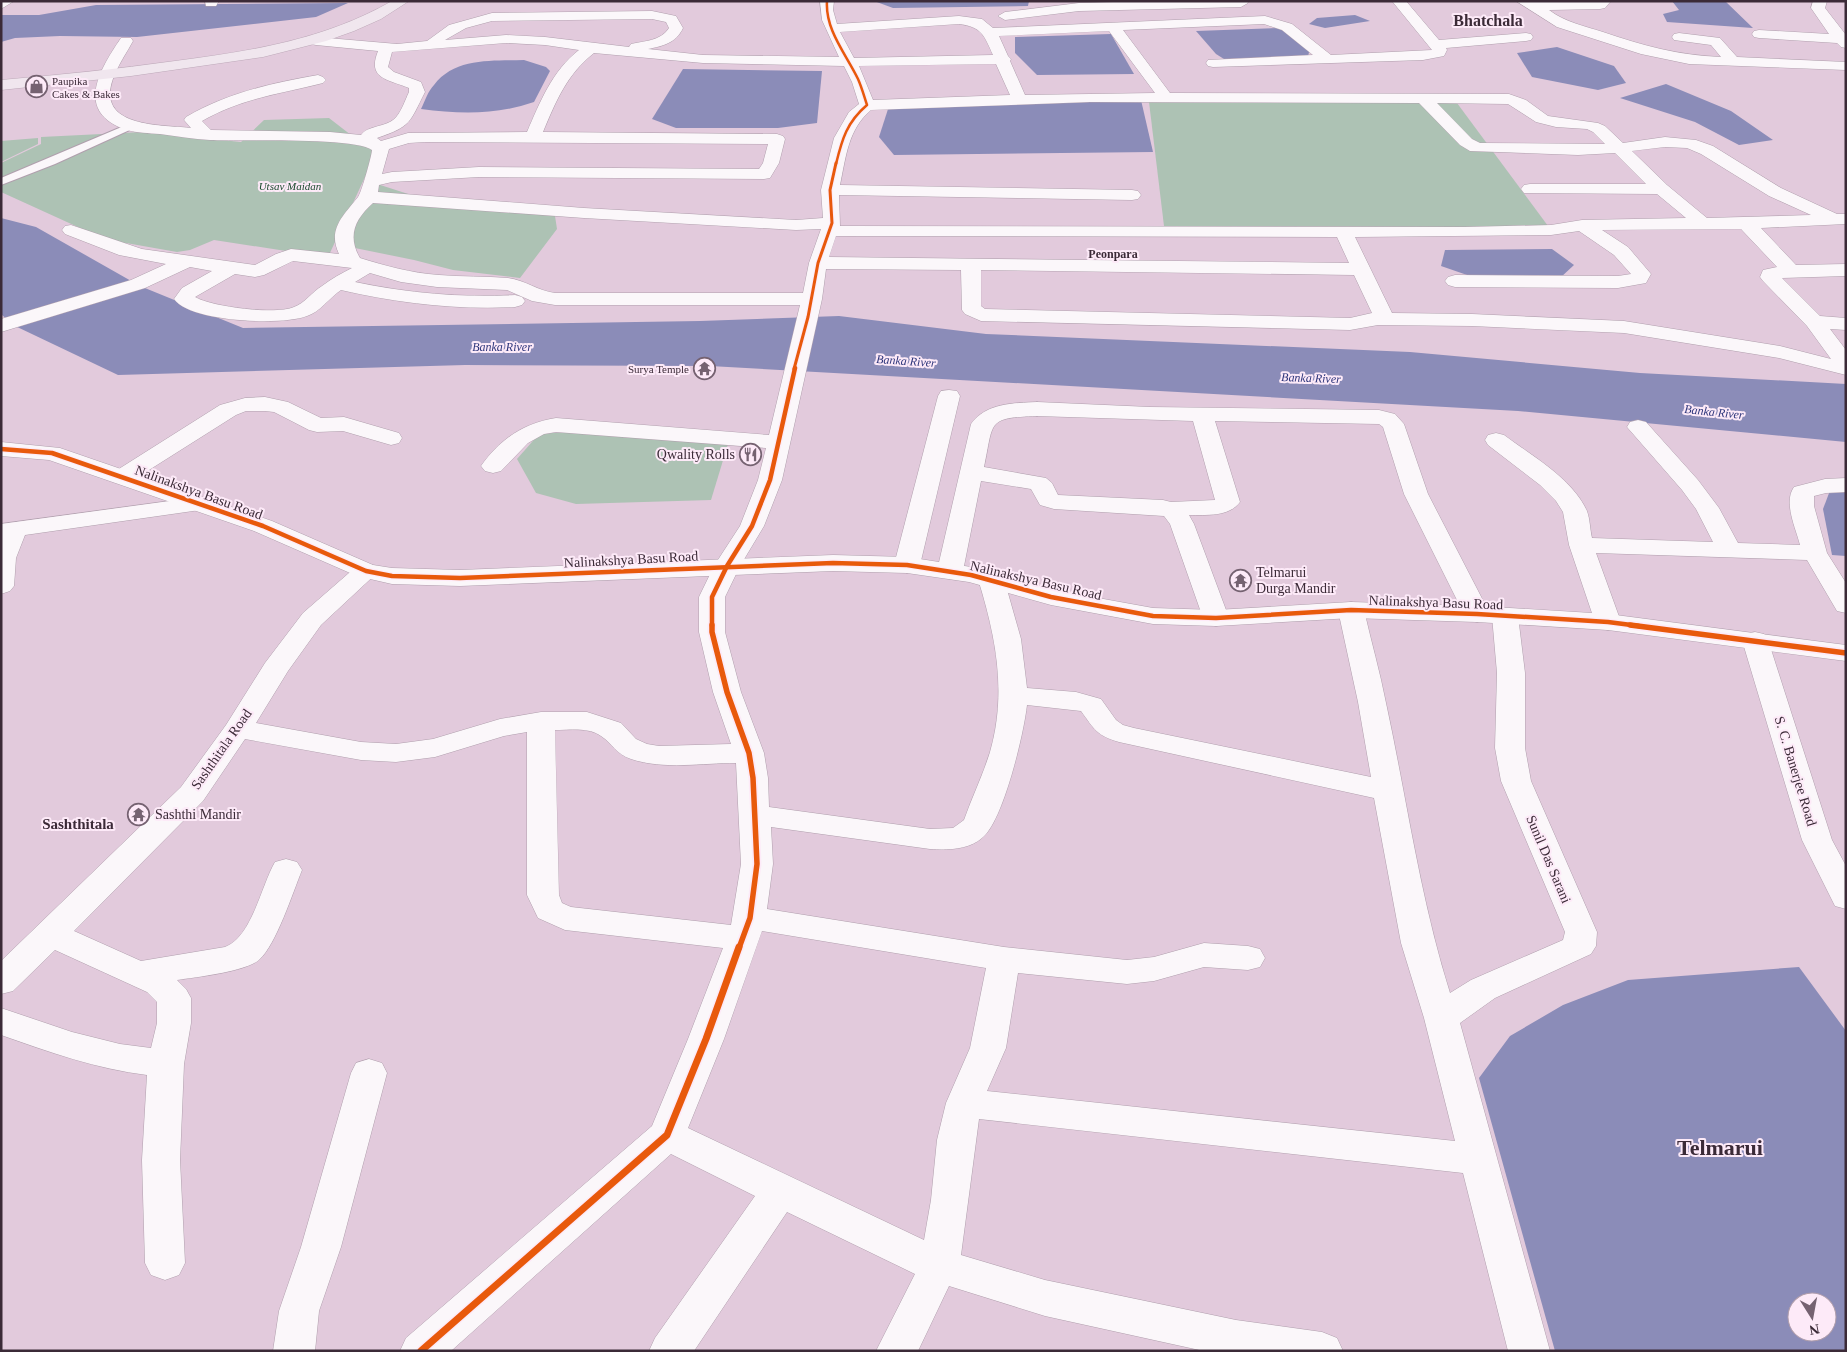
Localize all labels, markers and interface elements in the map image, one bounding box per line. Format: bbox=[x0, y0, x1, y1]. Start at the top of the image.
district label: Bhatchala bbox=[1453, 12, 1523, 29]
shop icon: Paupika Cakes & Bakes bbox=[24, 75, 48, 99]
place label: Paupika Cakes & Bakes bbox=[52, 75, 120, 100]
park label: Utsav Maidan bbox=[259, 180, 322, 192]
district label: Peonpara bbox=[1088, 247, 1138, 261]
water label: Banka River bbox=[472, 340, 532, 354]
water label: Banka River bbox=[876, 352, 937, 370]
temple icon: Surya Temple bbox=[693, 357, 717, 381]
place label: Surya Temple bbox=[628, 363, 689, 375]
water label: Banka River bbox=[1281, 370, 1341, 386]
water label: Banka River bbox=[1684, 402, 1745, 422]
restaurant icon: Qwality Rolls bbox=[739, 442, 763, 466]
place label: Qwality Rolls bbox=[657, 447, 735, 462]
street label: Nalinakshya Basu Road bbox=[133, 462, 265, 523]
street label: Nalinakshya Basu Road bbox=[563, 548, 699, 571]
street label: Nalinakshya Basu Road bbox=[969, 558, 1103, 603]
place label: Telmarui Durga Mandir bbox=[1256, 565, 1336, 596]
temple icon: Telmarui Durga Mandir bbox=[1228, 568, 1252, 592]
street label: Nalinakshya Basu Road bbox=[1368, 593, 1503, 612]
street label: Sashthitala Road bbox=[188, 706, 255, 792]
street label: S. C. Banerjee Road bbox=[1772, 714, 1819, 828]
temple icon: Sashthi Mandir bbox=[127, 802, 151, 826]
place label: Sashthi Mandir bbox=[155, 807, 241, 822]
street label: Sunil Das Sarani bbox=[1523, 813, 1574, 906]
district label: Sashthitala bbox=[42, 816, 114, 832]
district label: Telmarui bbox=[1677, 1135, 1763, 1160]
north arrow bbox=[1787, 1292, 1837, 1342]
text: N bbox=[1808, 1321, 1821, 1338]

